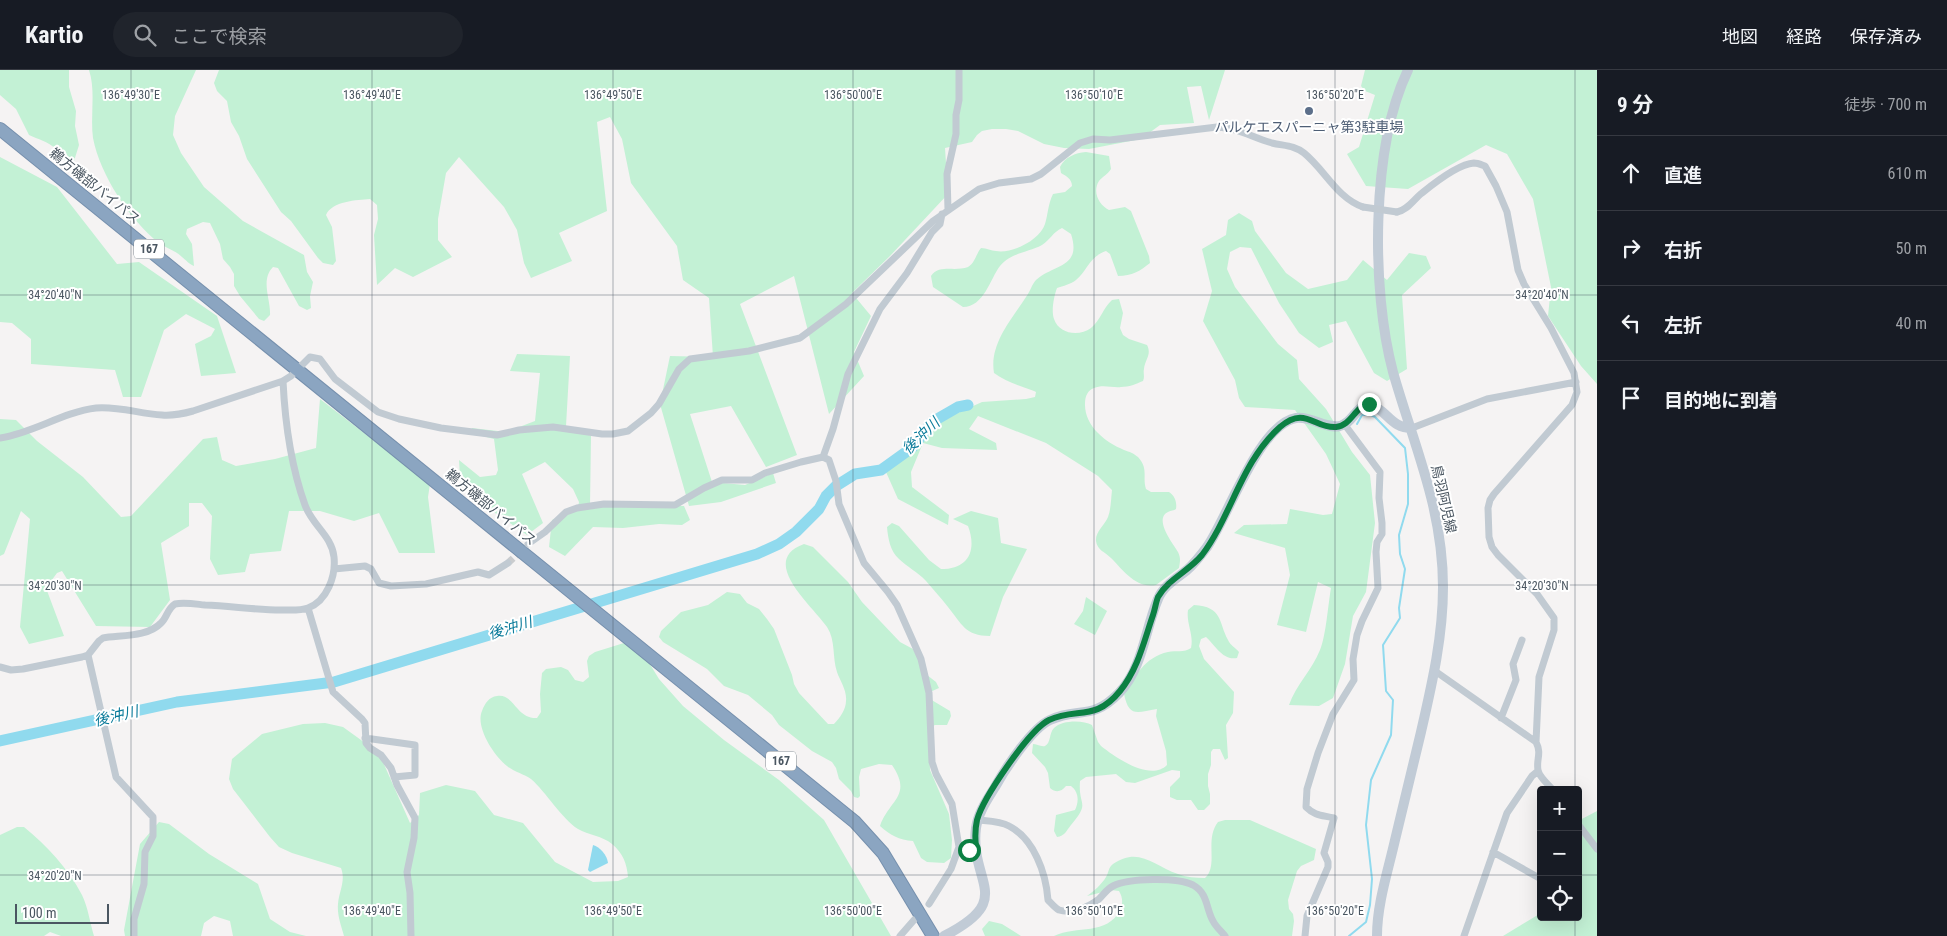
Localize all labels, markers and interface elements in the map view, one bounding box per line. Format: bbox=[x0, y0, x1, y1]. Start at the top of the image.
search box bbox=[113, 12, 463, 57]
text: Kartio bbox=[25, 21, 83, 49]
icon: search bbox=[131, 21, 159, 49]
text: ここで検索 bbox=[171, 25, 266, 48]
text: 地図 bbox=[1722, 26, 1758, 47]
text: 経路 bbox=[1786, 26, 1822, 47]
text: 保存済み bbox=[1850, 26, 1922, 47]
text: 136°49'30"E bbox=[102, 88, 160, 102]
text: 136°49'40"E bbox=[343, 88, 401, 102]
text: 136°49'50"E bbox=[584, 88, 642, 102]
text: 136°50'00"E bbox=[824, 88, 882, 102]
text: 136°50'10"E bbox=[1065, 88, 1123, 102]
text: 136°50'20"E bbox=[1306, 88, 1364, 102]
text: 9 分 bbox=[1617, 93, 1653, 117]
text: 徒歩 · 700 m bbox=[1844, 95, 1927, 114]
marker: パルケエスパーニャ第3駐車場 bbox=[1303, 105, 1315, 117]
place label: パルケエスパーニャ第3駐車場 bbox=[1215, 119, 1403, 135]
street label: 鵜方磯部バイパス bbox=[47, 145, 143, 227]
icon: ahead bbox=[1617, 159, 1645, 187]
text: 直進 bbox=[1664, 164, 1702, 187]
text: 610 m bbox=[1888, 164, 1927, 183]
icon: right bbox=[1617, 234, 1645, 262]
text: 右折 bbox=[1664, 239, 1702, 262]
text: 50 m bbox=[1895, 239, 1927, 258]
road number: 167 bbox=[134, 240, 164, 258]
text: 34°20'40"N bbox=[28, 288, 82, 302]
text: 34°20'40"N bbox=[1515, 288, 1569, 302]
icon: left bbox=[1617, 309, 1645, 337]
text: 左折 bbox=[1664, 314, 1702, 337]
text: 40 m bbox=[1895, 314, 1927, 333]
icon: arrive bbox=[1617, 384, 1645, 412]
text: 目的地に到着 bbox=[1664, 389, 1778, 412]
route end bbox=[1358, 393, 1381, 416]
water label: 後沖川 bbox=[899, 413, 945, 458]
street label: 鳥羽阿児線 bbox=[1428, 463, 1460, 535]
street label: 鵜方磯部バイパス bbox=[443, 466, 539, 548]
text: 34°20'30"N bbox=[28, 579, 82, 593]
text: 34°20'30"N bbox=[1515, 579, 1569, 593]
water label: 後沖川 bbox=[486, 612, 536, 643]
water label: 後沖川 bbox=[92, 702, 142, 730]
road number: 167 bbox=[766, 751, 796, 770]
map controls bbox=[1537, 786, 1582, 921]
button: + bbox=[1537, 786, 1582, 831]
button: − bbox=[1537, 831, 1582, 876]
route start bbox=[958, 839, 981, 862]
text: 34°20'20"N bbox=[28, 869, 82, 883]
button: locate bbox=[1537, 876, 1582, 921]
scale bar bbox=[15, 901, 109, 924]
text: 136°49'40"E bbox=[343, 904, 401, 918]
text: 136°49'50"E bbox=[584, 904, 642, 918]
text: 136°50'00"E bbox=[824, 904, 882, 918]
text: 136°50'10"E bbox=[1065, 904, 1123, 918]
text: 136°50'20"E bbox=[1306, 904, 1364, 918]
text: 100 m bbox=[22, 905, 57, 921]

